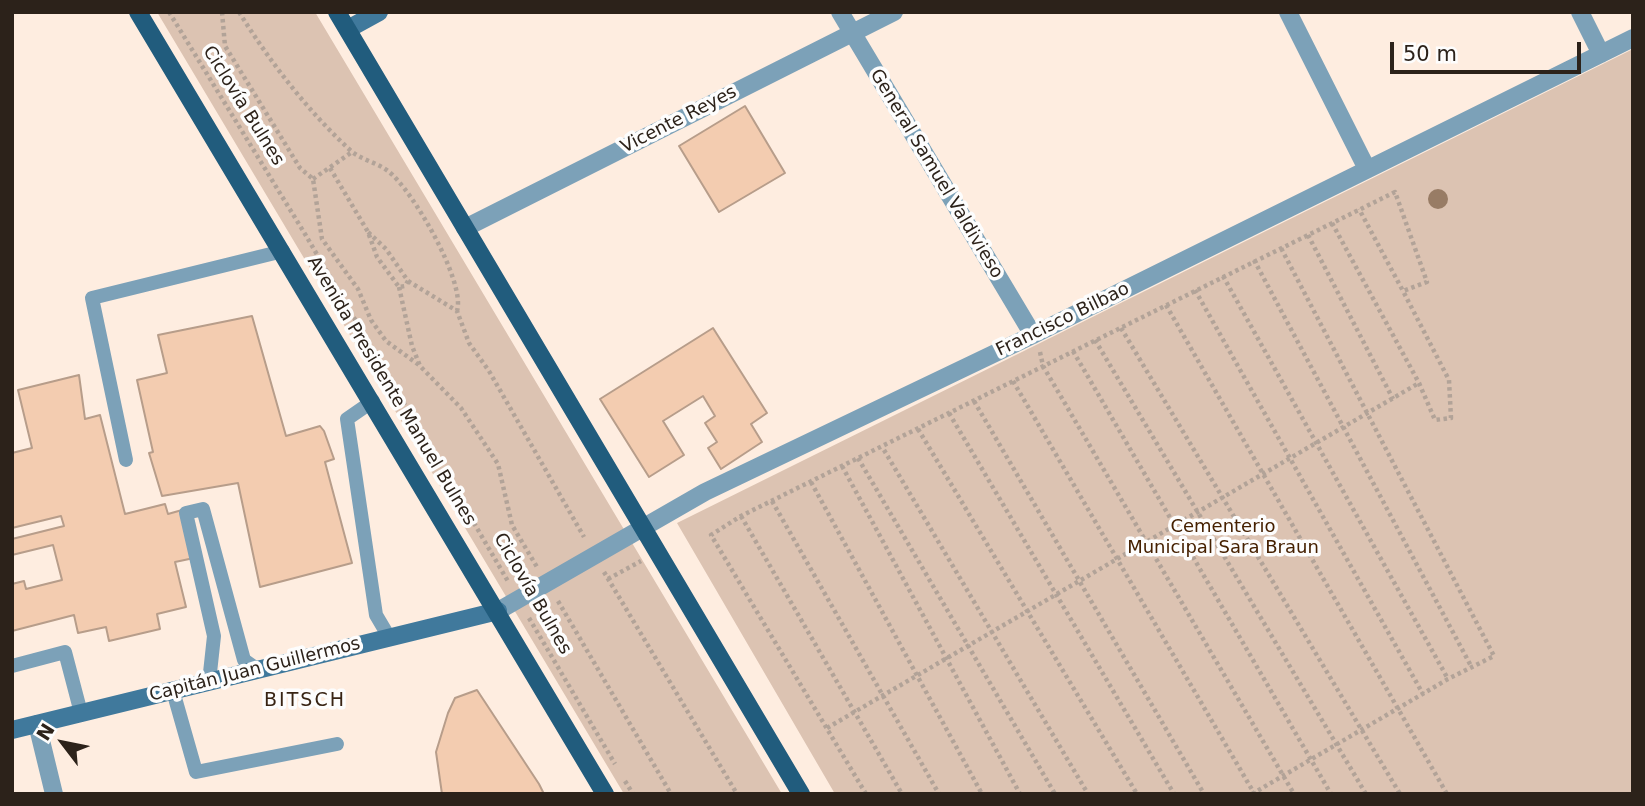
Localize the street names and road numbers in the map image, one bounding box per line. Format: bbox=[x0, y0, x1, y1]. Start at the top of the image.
street label: Ciclovía Bulnes bbox=[198, 42, 288, 170]
street label: General Samuel Valdivieso bbox=[865, 65, 1007, 283]
street label: Vicente Reyes bbox=[618, 82, 740, 158]
street label: Avenida Presidente Manuel Bulnes bbox=[302, 253, 480, 529]
street label: Francisco Bilbao bbox=[993, 278, 1133, 362]
street label: Ciclovía Bulnes bbox=[489, 529, 575, 659]
street label: Capitán Juan Guillermos bbox=[147, 633, 363, 707]

